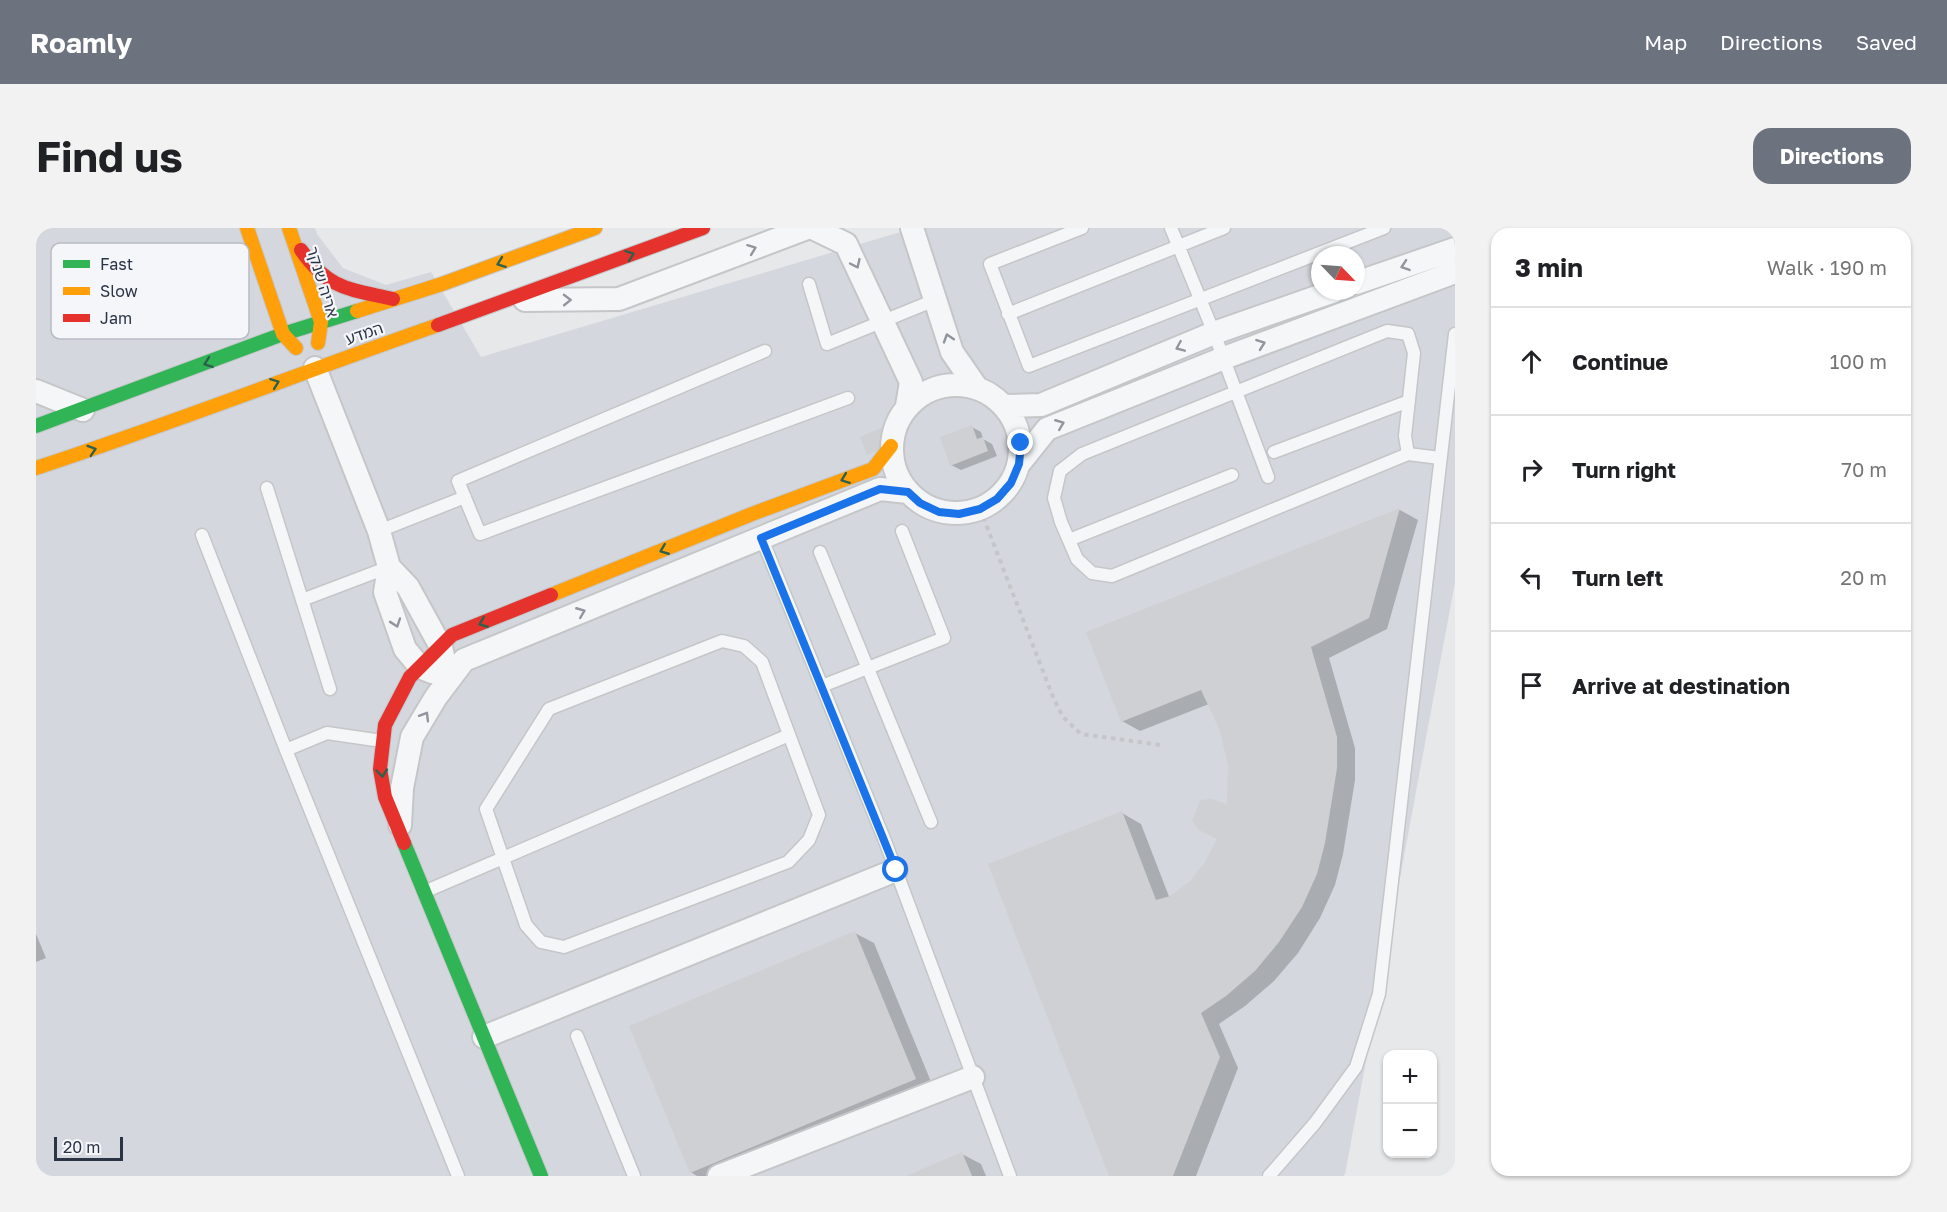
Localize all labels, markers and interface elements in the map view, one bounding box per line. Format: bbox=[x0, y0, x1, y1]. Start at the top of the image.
text: Roamly bbox=[30, 26, 132, 59]
text: Map bbox=[1644, 29, 1687, 55]
text: Directions bbox=[1720, 29, 1823, 55]
text: Saved bbox=[1856, 29, 1917, 55]
button: Directions bbox=[1753, 128, 1911, 184]
text: Find us bbox=[36, 131, 183, 181]
legend bbox=[51, 243, 249, 339]
one-way arrow bbox=[747, 243, 757, 256]
street label: אריה שנקר bbox=[303, 244, 343, 320]
north arrow bbox=[1311, 246, 1365, 300]
one-way arrow bbox=[623, 250, 634, 262]
text: 3 min bbox=[1515, 252, 1583, 283]
text: Fast bbox=[100, 254, 133, 274]
one-way arrow bbox=[496, 255, 507, 268]
text: Walk · 190 m bbox=[1767, 255, 1887, 279]
one-way arrow bbox=[848, 257, 860, 268]
one-way arrow bbox=[1401, 258, 1411, 271]
text: Slow bbox=[100, 281, 138, 301]
one-way arrow bbox=[562, 294, 571, 306]
text: Jam bbox=[100, 308, 132, 328]
street label: המדע bbox=[342, 317, 386, 349]
one-way arrow bbox=[942, 333, 955, 344]
one-way arrow bbox=[1255, 339, 1266, 352]
one-way arrow bbox=[1175, 340, 1186, 352]
icon: ahead bbox=[1515, 345, 1548, 378]
text: Continue bbox=[1572, 348, 1668, 375]
text: 100 m bbox=[1830, 349, 1887, 373]
one-way arrow bbox=[203, 356, 213, 369]
one-way arrow bbox=[269, 378, 280, 391]
one-way arrow bbox=[1054, 419, 1065, 431]
route end bbox=[1007, 429, 1033, 455]
one-way arrow bbox=[86, 445, 97, 457]
icon: right bbox=[1515, 453, 1548, 486]
text: Turn right bbox=[1572, 456, 1676, 483]
text: 70 m bbox=[1841, 457, 1887, 481]
one-way arrow bbox=[841, 472, 852, 484]
one-way arrow bbox=[659, 543, 670, 555]
icon: left bbox=[1515, 561, 1548, 594]
text: Turn left bbox=[1572, 564, 1663, 591]
text: 20 m bbox=[1840, 565, 1887, 589]
one-way arrow bbox=[575, 607, 586, 619]
one-way arrow bbox=[478, 616, 489, 628]
one-way arrow bbox=[389, 618, 402, 628]
icon: arrive bbox=[1515, 669, 1548, 702]
text: Arrive at destination bbox=[1572, 672, 1790, 699]
one-way arrow bbox=[417, 712, 429, 722]
one-way arrow bbox=[375, 768, 388, 777]
route start bbox=[882, 856, 908, 882]
map controls bbox=[1383, 1050, 1437, 1158]
button: + bbox=[1383, 1050, 1437, 1104]
button: − bbox=[1383, 1104, 1437, 1158]
scale bar bbox=[54, 1134, 123, 1162]
text: 20 m bbox=[63, 1137, 100, 1157]

